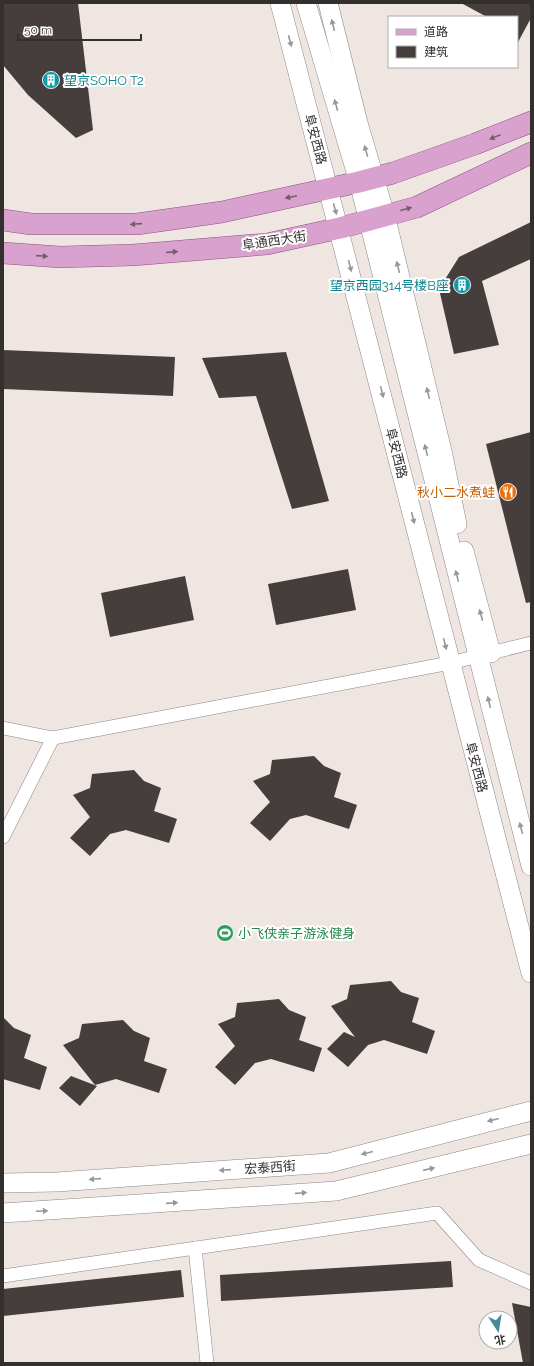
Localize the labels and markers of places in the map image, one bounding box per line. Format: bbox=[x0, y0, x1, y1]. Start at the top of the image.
building icon: 望京SOHO T2 bbox=[41, 70, 61, 90]
place label: 望京SOHO T2 bbox=[64, 73, 144, 88]
building icon: 望京西园314号楼B座 bbox=[452, 275, 472, 295]
place label: 望京西园314号楼B座 bbox=[330, 278, 449, 293]
restaurant icon: 秋小二水煮蛙 bbox=[498, 482, 518, 502]
place label: 秋小二水煮蛙 bbox=[417, 485, 495, 500]
sports icon: 小飞侠亲子游泳健身 bbox=[215, 923, 235, 943]
place label: 小飞侠亲子游泳健身 bbox=[238, 926, 355, 941]

